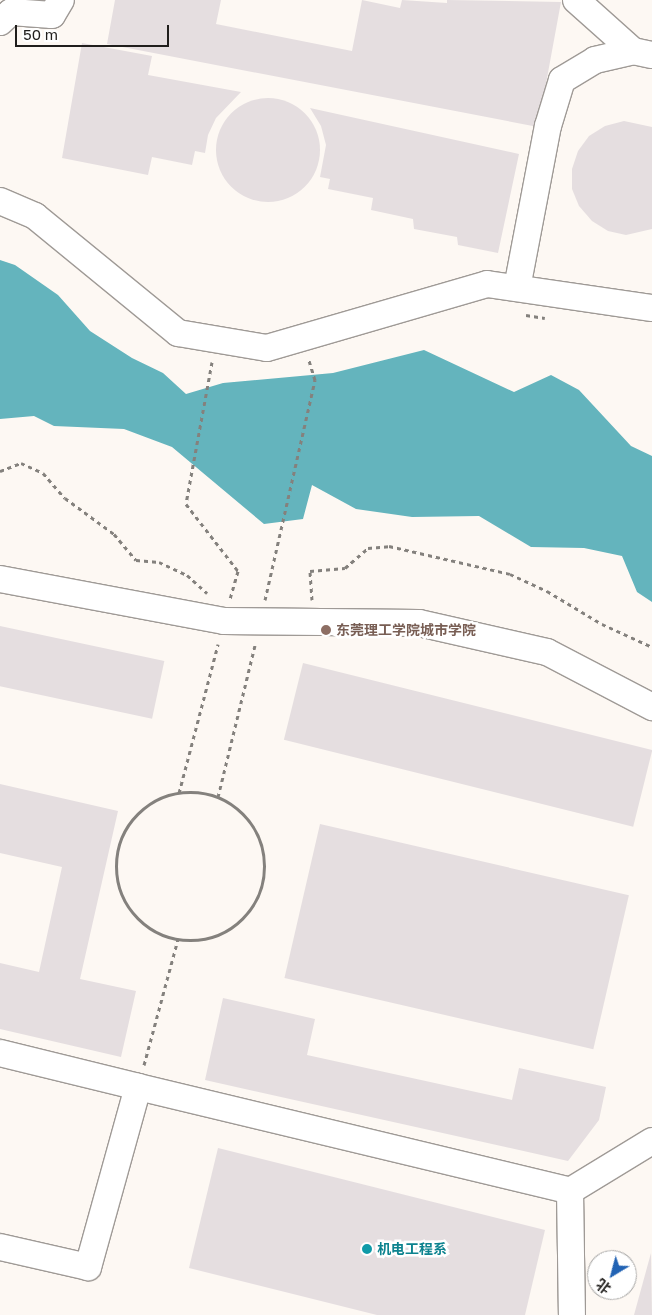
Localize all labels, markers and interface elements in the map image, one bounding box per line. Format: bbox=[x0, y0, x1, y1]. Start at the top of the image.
scale bar bbox=[18, 15, 171, 47]
text: 50 m bbox=[23, 25, 58, 43]
place label: 东莞理工学院城市学院 bbox=[336, 622, 476, 638]
marker: 东莞理工学院城市学院 bbox=[320, 624, 332, 636]
place label: 机电工程系 bbox=[377, 1241, 447, 1257]
marker: 机电工程系 bbox=[361, 1243, 373, 1255]
north arrow bbox=[587, 1250, 637, 1300]
text: 北 bbox=[593, 1276, 614, 1298]

